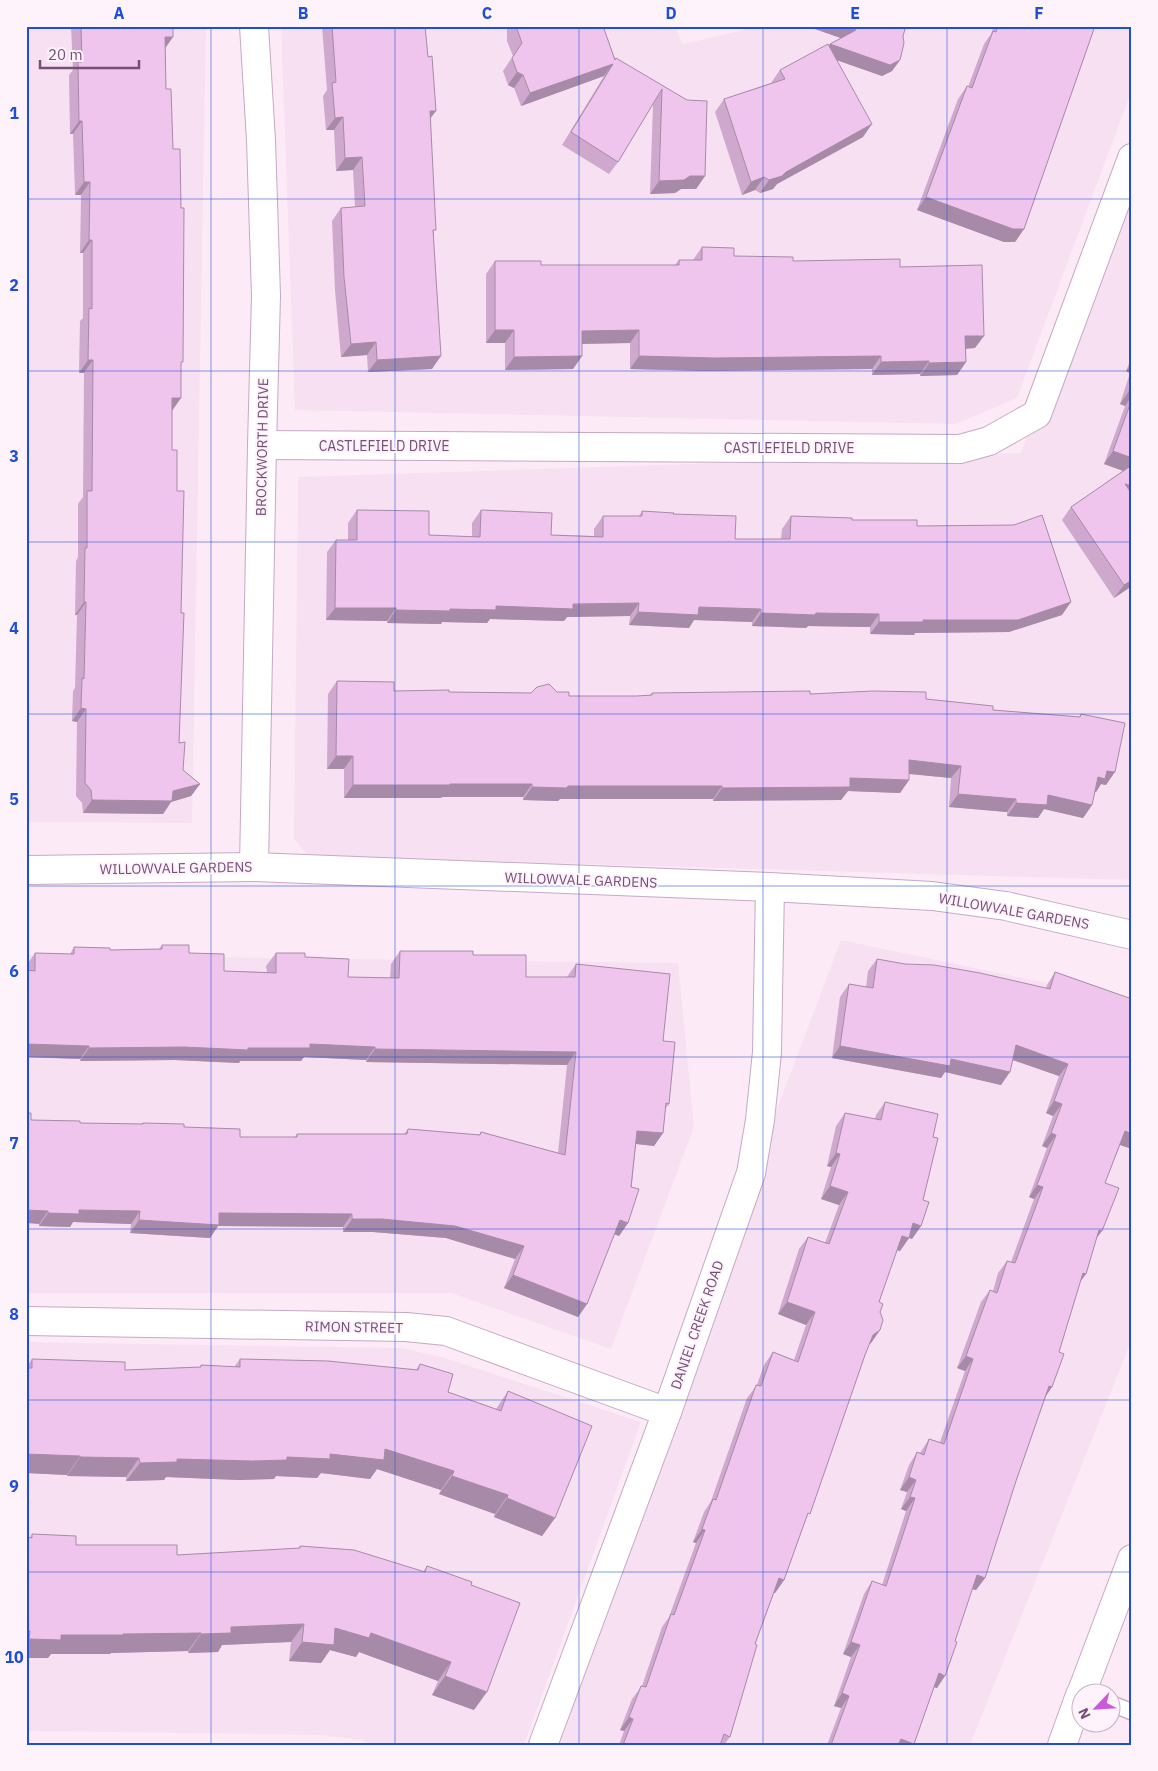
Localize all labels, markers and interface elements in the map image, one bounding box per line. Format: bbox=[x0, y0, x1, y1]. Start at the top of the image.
text: A bbox=[114, 3, 125, 23]
text: B bbox=[298, 3, 309, 23]
text: C bbox=[482, 3, 492, 23]
text: D bbox=[665, 3, 677, 23]
text: E bbox=[850, 3, 860, 23]
text: F bbox=[1034, 3, 1044, 23]
scale bar bbox=[40, 38, 139, 70]
text: 20 m bbox=[48, 45, 83, 64]
text: 1 bbox=[9, 103, 19, 123]
text: 2 bbox=[9, 275, 19, 295]
street label: BROCKWORTH DRIVE bbox=[252, 378, 272, 516]
street label: CASTLEFIELD DRIVE bbox=[319, 437, 449, 455]
street label: CASTLEFIELD DRIVE bbox=[724, 439, 854, 457]
text: 3 bbox=[9, 446, 19, 466]
text: 4 bbox=[9, 618, 19, 638]
text: 5 bbox=[9, 789, 19, 809]
street label: WILLOWVALE GARDENS bbox=[99, 858, 253, 878]
street label: WILLOWVALE GARDENS bbox=[504, 868, 658, 892]
street label: WILLOWVALE GARDENS bbox=[937, 889, 1091, 933]
text: 6 bbox=[9, 961, 19, 981]
text: 7 bbox=[9, 1133, 19, 1153]
street label: DANIEL CREEK ROAD bbox=[666, 1258, 728, 1392]
text: 8 bbox=[9, 1304, 19, 1324]
street label: RIMON STREET bbox=[305, 1317, 403, 1337]
text: 9 bbox=[9, 1476, 19, 1496]
text: 10 bbox=[4, 1647, 24, 1667]
north arrow bbox=[1070, 1684, 1120, 1734]
text: N bbox=[1074, 1705, 1095, 1722]

